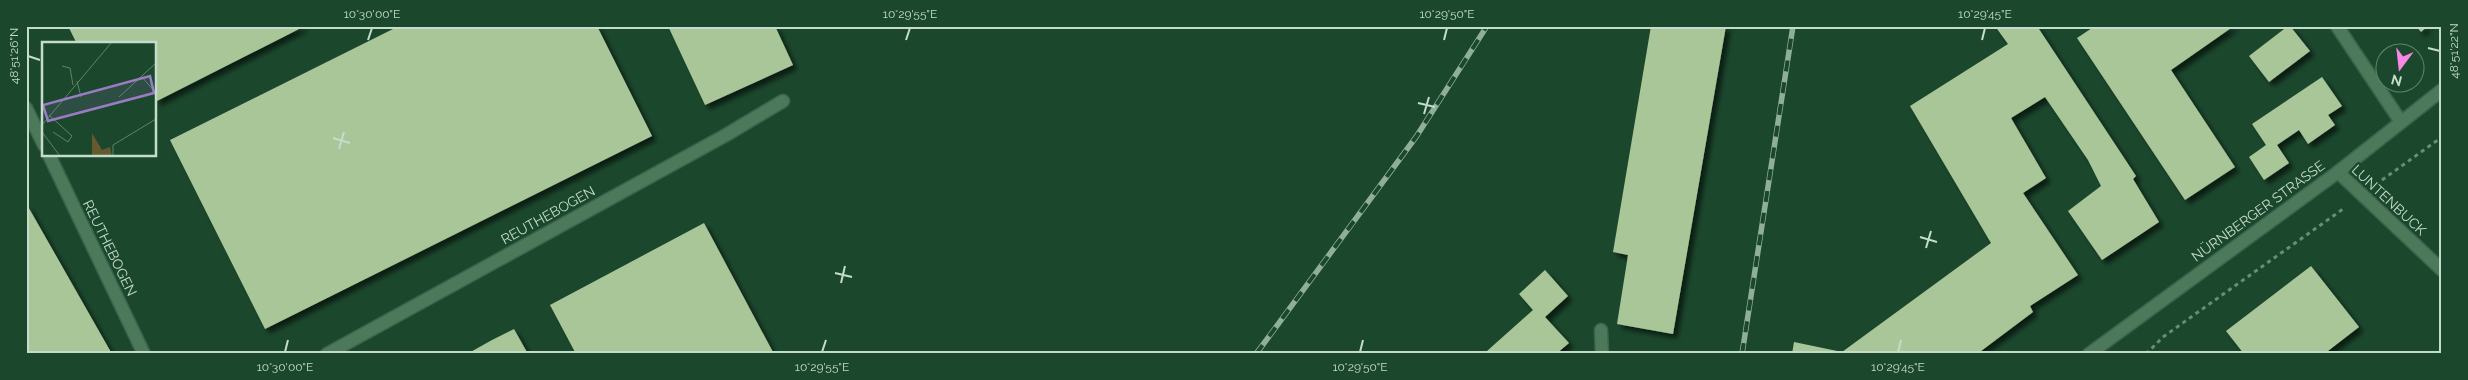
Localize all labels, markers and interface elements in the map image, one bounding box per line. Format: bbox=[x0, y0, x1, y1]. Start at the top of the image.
text: 10°30'00"E bbox=[344, 7, 400, 21]
text: 10°29'55"E bbox=[883, 7, 937, 21]
text: 10°29'50"E bbox=[1419, 7, 1475, 21]
text: 10°29'45"E bbox=[1958, 7, 2012, 21]
text: 48°51'22"N bbox=[2447, 23, 2461, 79]
text: 48°51'26"N bbox=[7, 28, 21, 84]
inset map bbox=[42, 42, 156, 156]
north arrow bbox=[2376, 42, 2426, 92]
text: N bbox=[2389, 71, 2404, 90]
street label: NÜRNBERGER STRASSE bbox=[2187, 156, 2328, 265]
street label: LUNTENBUCK bbox=[2349, 162, 2429, 238]
street label: REUTHEBOGEN bbox=[498, 183, 598, 247]
street label: REUTHEBOGEN bbox=[80, 197, 140, 299]
text: 10°30'00"E bbox=[257, 360, 313, 374]
text: 10°29'55"E bbox=[795, 360, 849, 374]
text: 10°29'50"E bbox=[1332, 360, 1388, 374]
text: 10°29'45"E bbox=[1871, 360, 1925, 374]

